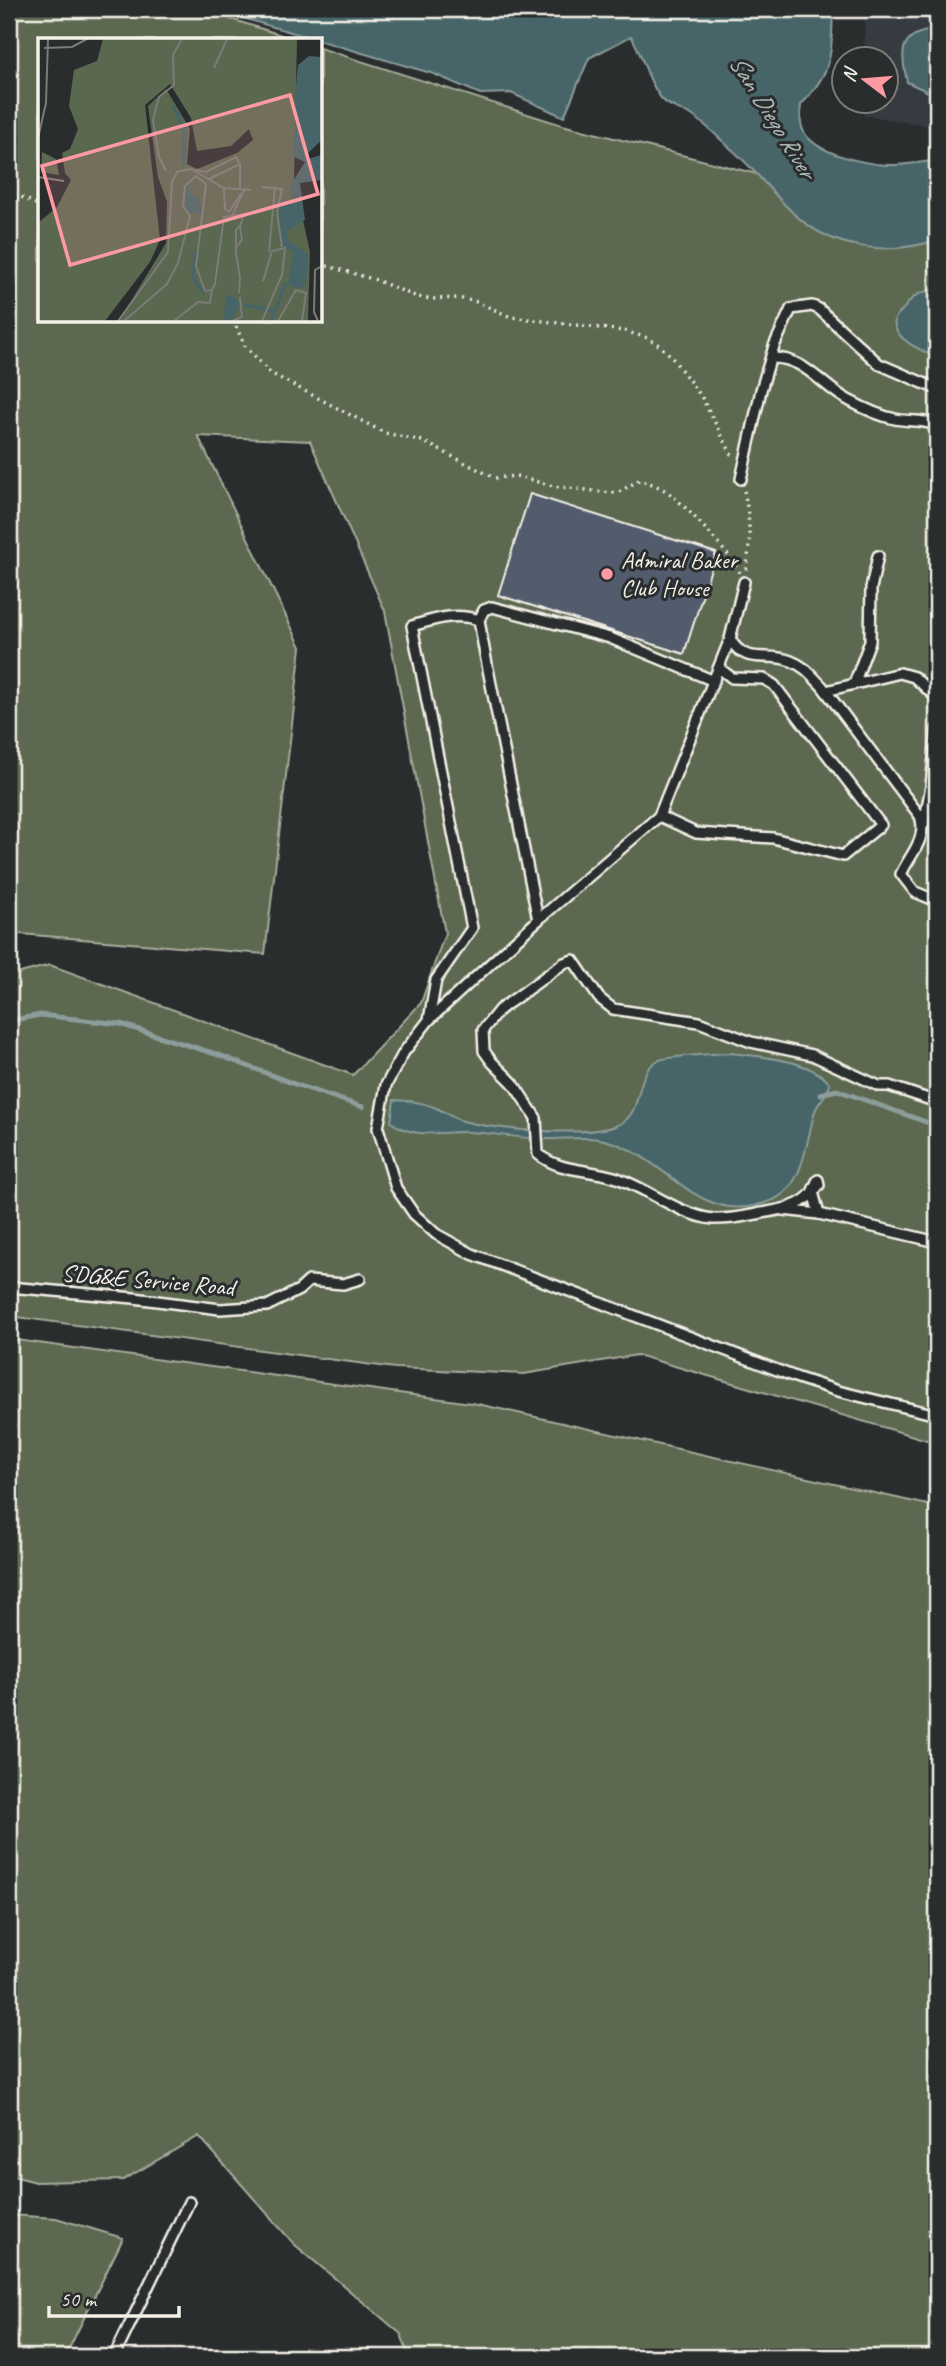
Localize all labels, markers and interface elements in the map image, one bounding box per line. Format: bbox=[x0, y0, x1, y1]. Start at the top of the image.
inset map bbox=[38, 38, 322, 322]
north arrow bbox=[830, 46, 900, 116]
water label: San Diego River bbox=[722, 49, 826, 188]
text: N bbox=[836, 64, 864, 85]
place label: Admiral Baker Club House bbox=[621, 545, 740, 603]
marker: Admiral Baker Club House bbox=[599, 566, 615, 582]
street label: SDG&E Service Road bbox=[61, 1258, 239, 1303]
scale bar bbox=[49, 2275, 178, 2319]
text: 50 m bbox=[60, 2286, 98, 2312]

